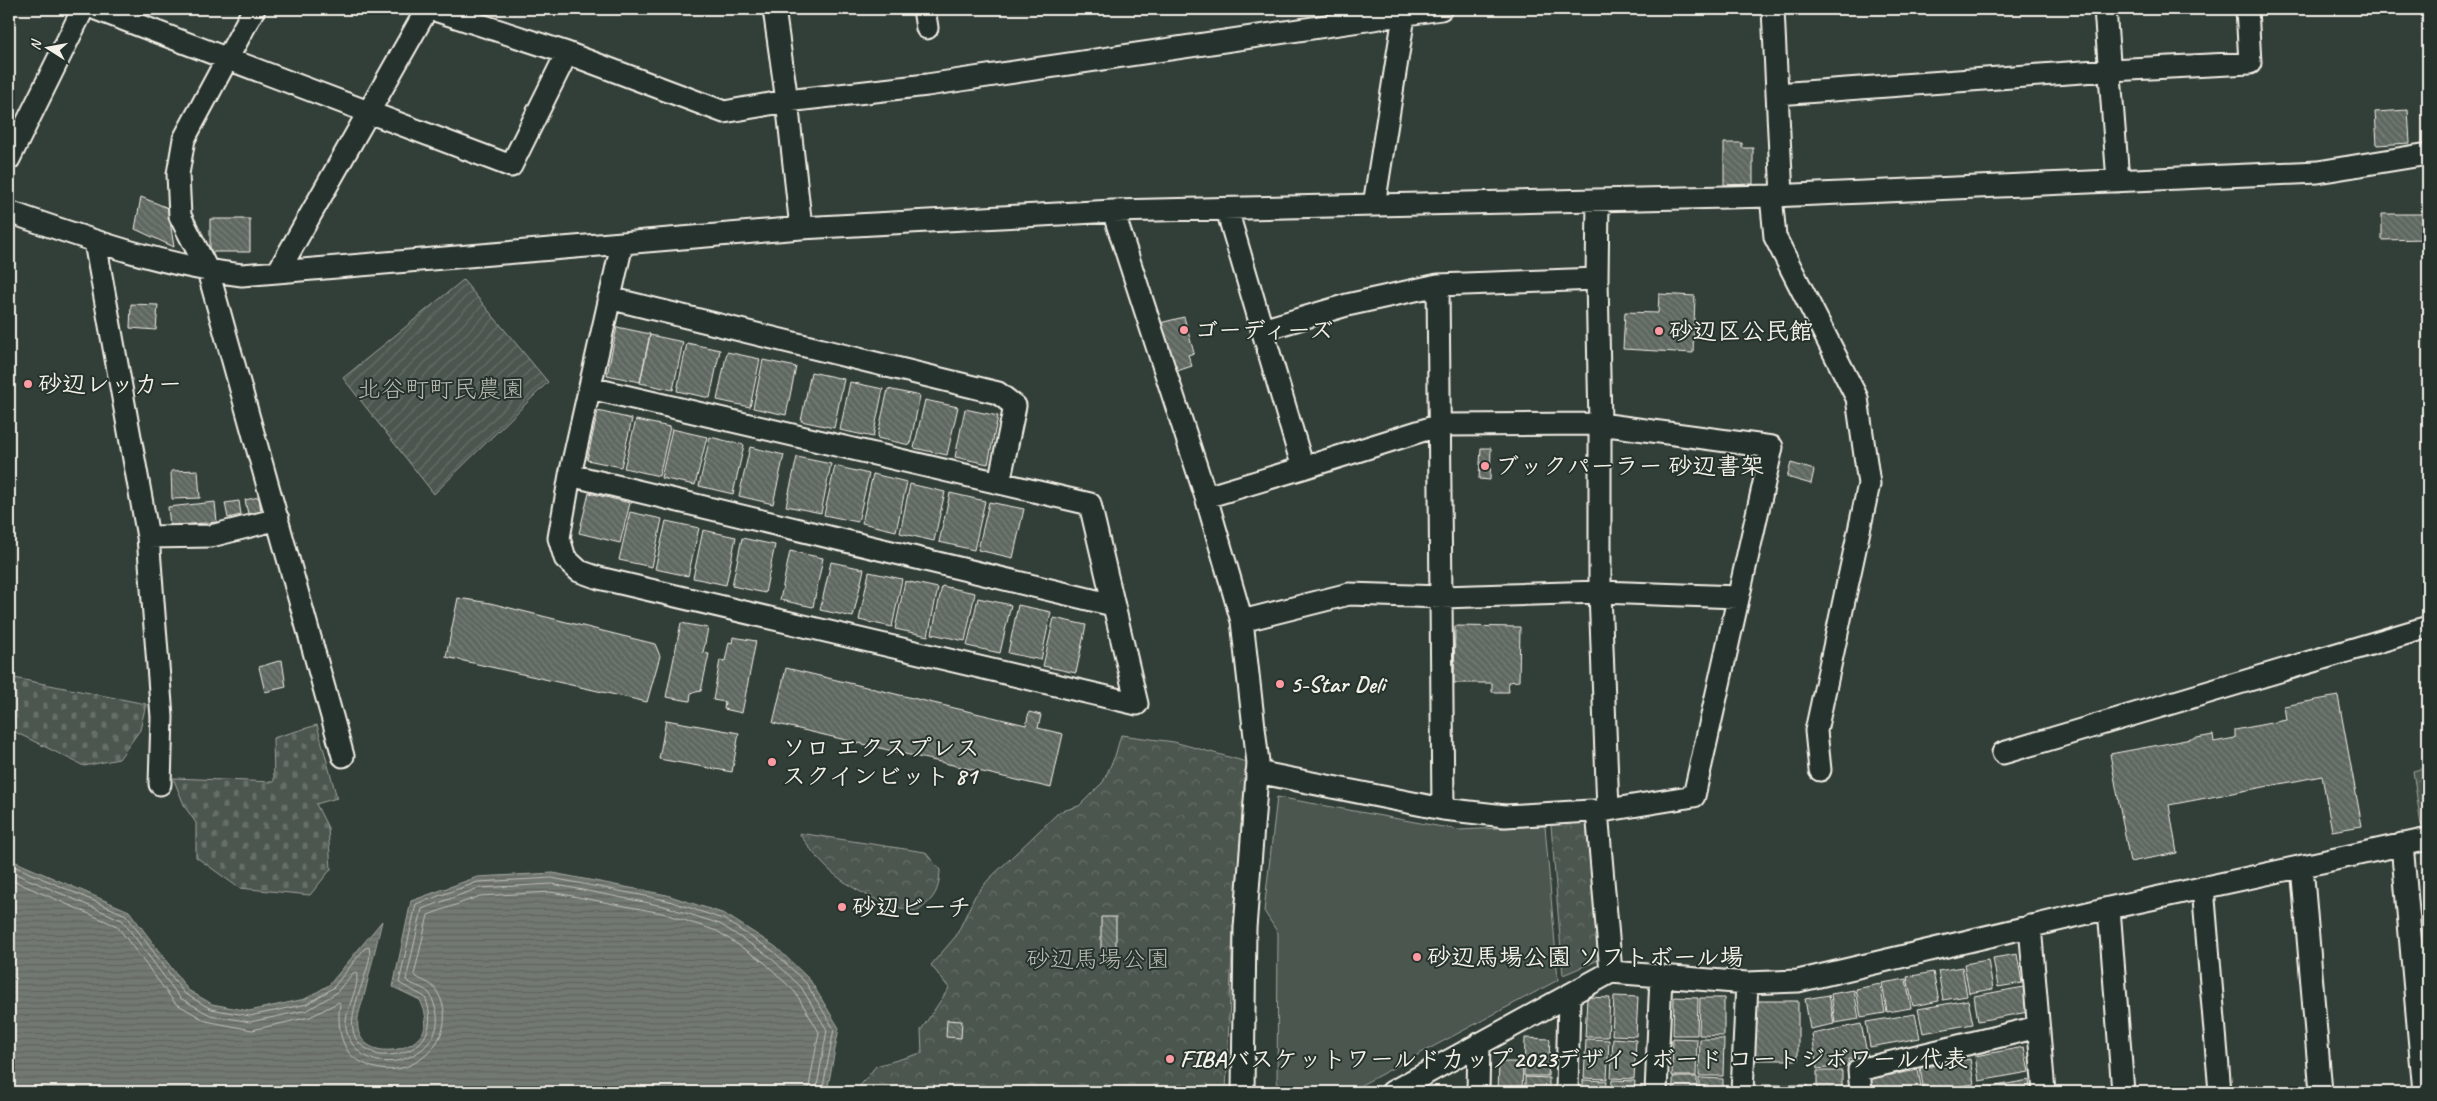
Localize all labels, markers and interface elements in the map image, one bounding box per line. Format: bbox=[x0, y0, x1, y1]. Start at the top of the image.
north arrow bbox=[22, 22, 72, 72]
text: N bbox=[27, 37, 45, 51]
place label: ゴーディーズ bbox=[1194, 315, 1333, 345]
place label: 砂辺区公民館 bbox=[1669, 316, 1813, 346]
marker: ゴーディーズ bbox=[1178, 324, 1190, 336]
marker: 砂辺区公民館 bbox=[1653, 325, 1665, 337]
place label: 砂辺レッカー bbox=[38, 369, 182, 399]
park label: 北谷町町民農園 bbox=[357, 374, 525, 404]
marker: 砂辺レッカー bbox=[22, 378, 34, 390]
place label: ブックパーラー 砂辺書架 bbox=[1495, 451, 1764, 481]
marker: ブックパーラー 砂辺書架 bbox=[1479, 460, 1491, 472]
place label: 5-Star Deli bbox=[1290, 669, 1388, 699]
marker: 5-Star Deli bbox=[1274, 678, 1286, 690]
place label: ソロ エクスプレス スクインビット 81 bbox=[782, 733, 980, 791]
marker: ソロ エクスプレス スクインビット 81 bbox=[766, 756, 778, 768]
place label: 砂辺ビーチ bbox=[852, 892, 971, 922]
marker: 砂辺ビーチ bbox=[836, 901, 848, 913]
place label: 砂辺馬場公園 ソフトボール場 bbox=[1427, 942, 1744, 972]
park label: 砂辺馬場公園 bbox=[1026, 944, 1170, 974]
marker: 砂辺馬場公園 ソフトボール場 bbox=[1411, 951, 1423, 963]
place label: FIBAバスケットワールドカップ2023デザインボード コートジボワール代表 bbox=[1180, 1044, 1968, 1074]
marker: FIBAバスケットワールドカップ2023デザインボード コートジボワール代表 bbox=[1164, 1053, 1176, 1065]

